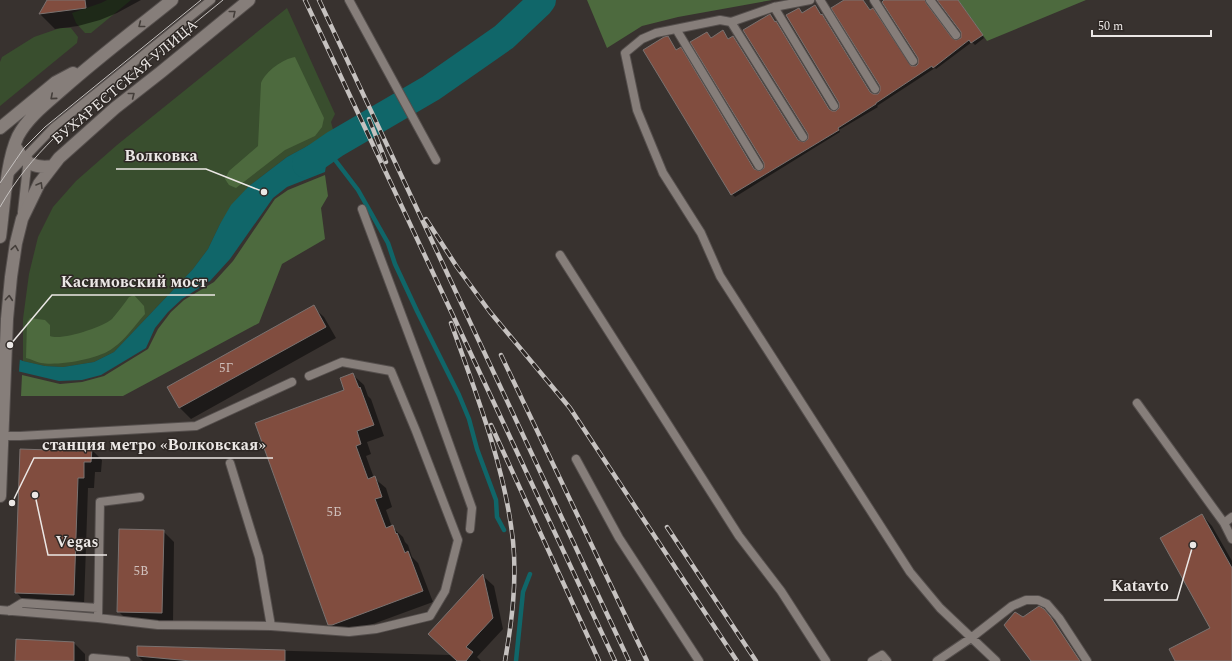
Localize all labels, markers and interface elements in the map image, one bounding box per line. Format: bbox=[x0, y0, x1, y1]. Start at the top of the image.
one-way arrow bbox=[229, 11, 236, 18]
scale bar bbox=[1092, 12, 1211, 38]
street label: БУХАРЕСТСКАЯ УЛИЦА bbox=[47, 14, 203, 150]
text: 50 m bbox=[1098, 17, 1123, 36]
one-way arrow bbox=[138, 20, 145, 27]
one-way arrow bbox=[51, 92, 58, 99]
one-way arrow bbox=[128, 92, 135, 99]
callout: Волковка bbox=[116, 141, 206, 169]
text: Волковка bbox=[124, 144, 199, 168]
one-way arrow bbox=[35, 182, 42, 189]
one-way arrow bbox=[10, 245, 19, 251]
callout: Касимовский мост bbox=[52, 267, 215, 295]
text: Касимовский мост bbox=[61, 270, 207, 294]
one-way arrow bbox=[4, 295, 13, 301]
house number: 5Г bbox=[219, 358, 233, 378]
callout: станция метро «Волковская» bbox=[34, 430, 273, 458]
text: станция метро «Волковская» bbox=[42, 433, 266, 457]
house number: 5Б bbox=[326, 502, 342, 522]
callout: Vegas bbox=[48, 527, 107, 555]
text: Vegas bbox=[56, 530, 99, 554]
house number: 5В bbox=[133, 561, 149, 581]
callout: Katavto bbox=[1104, 572, 1177, 600]
text: Katavto bbox=[1111, 574, 1169, 598]

